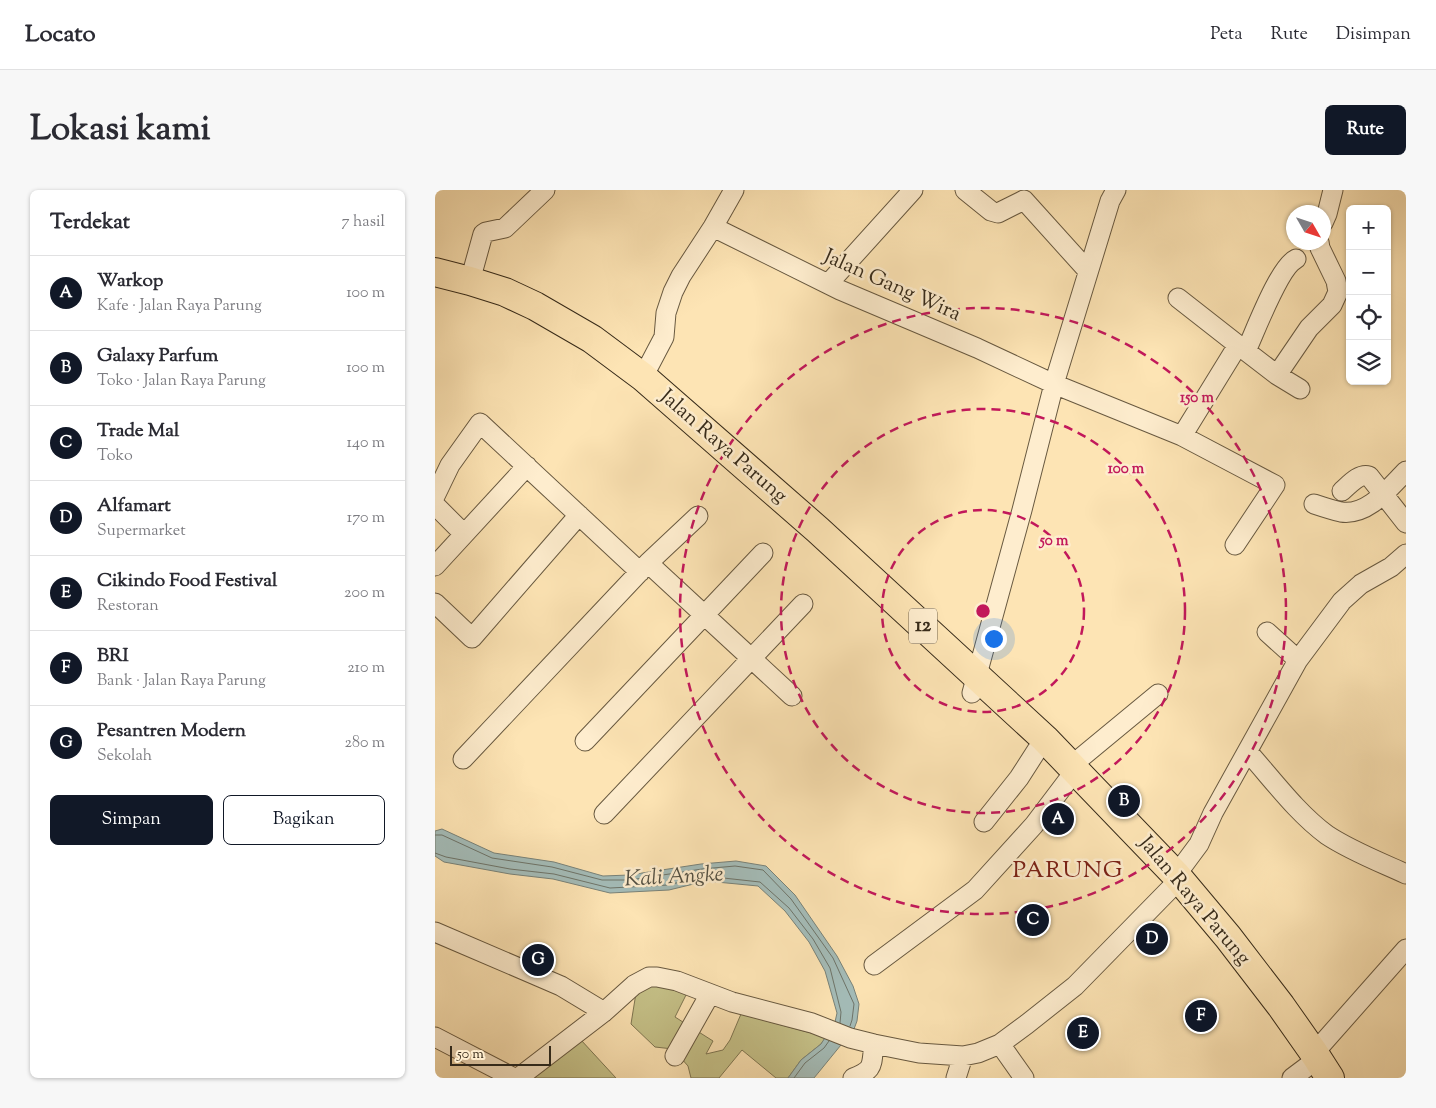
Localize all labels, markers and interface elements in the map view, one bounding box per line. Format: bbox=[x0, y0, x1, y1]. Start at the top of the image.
text: Locato bbox=[25, 18, 96, 52]
text: Peta bbox=[1210, 22, 1242, 48]
text: Rute bbox=[1270, 22, 1308, 48]
text: Disimpan bbox=[1336, 22, 1411, 48]
text: Lokasi kami bbox=[30, 105, 211, 156]
button: Rute bbox=[1325, 105, 1406, 155]
north arrow bbox=[1286, 205, 1331, 250]
map controls bbox=[1346, 205, 1391, 385]
button: + bbox=[1346, 205, 1391, 250]
text: Terdekat bbox=[50, 208, 130, 238]
text: 7 hasil bbox=[342, 211, 385, 234]
street label: Jalan Gang Wira bbox=[818, 242, 966, 330]
button: − bbox=[1346, 250, 1391, 295]
text: Warkop bbox=[97, 268, 163, 295]
text: A bbox=[60, 282, 73, 305]
text: 100 m bbox=[346, 282, 385, 305]
text: Kafe · Jalan Raya Parung bbox=[97, 295, 262, 318]
button: locate bbox=[1346, 295, 1391, 340]
button: layers bbox=[1346, 340, 1391, 385]
text: Galaxy Parfum bbox=[97, 343, 218, 370]
text: B bbox=[61, 357, 71, 380]
text: 100 m bbox=[346, 357, 385, 380]
text: Toko · Jalan Raya Parung bbox=[97, 370, 266, 393]
street label: Jalan Raya Parung bbox=[652, 382, 793, 511]
text: 150 m bbox=[1180, 388, 1214, 409]
text: Trade Mal bbox=[97, 418, 179, 445]
text: C bbox=[60, 432, 72, 455]
text: 140 m bbox=[347, 432, 385, 455]
text: Toko bbox=[97, 445, 133, 468]
text: 100 m bbox=[1108, 459, 1145, 480]
text: Alfamart bbox=[97, 493, 171, 520]
text: D bbox=[60, 507, 72, 530]
text: 170 m bbox=[347, 507, 385, 530]
text: Supermarket bbox=[97, 520, 186, 543]
text: 50 m bbox=[1039, 531, 1069, 552]
text: Cikindo Food Festival bbox=[97, 568, 277, 595]
text: E bbox=[61, 582, 71, 605]
text: 200 m bbox=[344, 582, 385, 605]
text: Restoran bbox=[97, 595, 159, 618]
centre of rings bbox=[974, 602, 992, 620]
road number: 12 bbox=[909, 608, 937, 644]
your location bbox=[981, 626, 1007, 652]
text: BRI bbox=[97, 643, 129, 670]
text: F bbox=[62, 657, 70, 680]
text: 210 m bbox=[347, 657, 385, 680]
text: Bank · Jalan Raya Parung bbox=[97, 670, 266, 693]
text: Pesantren Modern bbox=[97, 718, 246, 745]
text: G bbox=[59, 732, 73, 755]
text: 280 m bbox=[344, 732, 385, 755]
text: Sekolah bbox=[97, 745, 152, 768]
pin: B bbox=[1108, 782, 1140, 820]
button: Simpan bbox=[50, 795, 213, 845]
button: Bagikan bbox=[223, 795, 385, 845]
pin: A bbox=[1042, 800, 1074, 838]
street label: Jalan Raya Parung bbox=[1130, 829, 1257, 972]
district label: PARUNG bbox=[1013, 854, 1124, 888]
water label: Kali Angke bbox=[624, 859, 724, 897]
pin: C bbox=[1017, 901, 1049, 939]
pin: D bbox=[1136, 920, 1168, 958]
pin: G bbox=[522, 941, 554, 979]
pin: F bbox=[1185, 997, 1217, 1035]
pin: E bbox=[1067, 1014, 1099, 1052]
scale bar bbox=[450, 1043, 551, 1066]
text: 50 m bbox=[457, 1045, 484, 1065]

